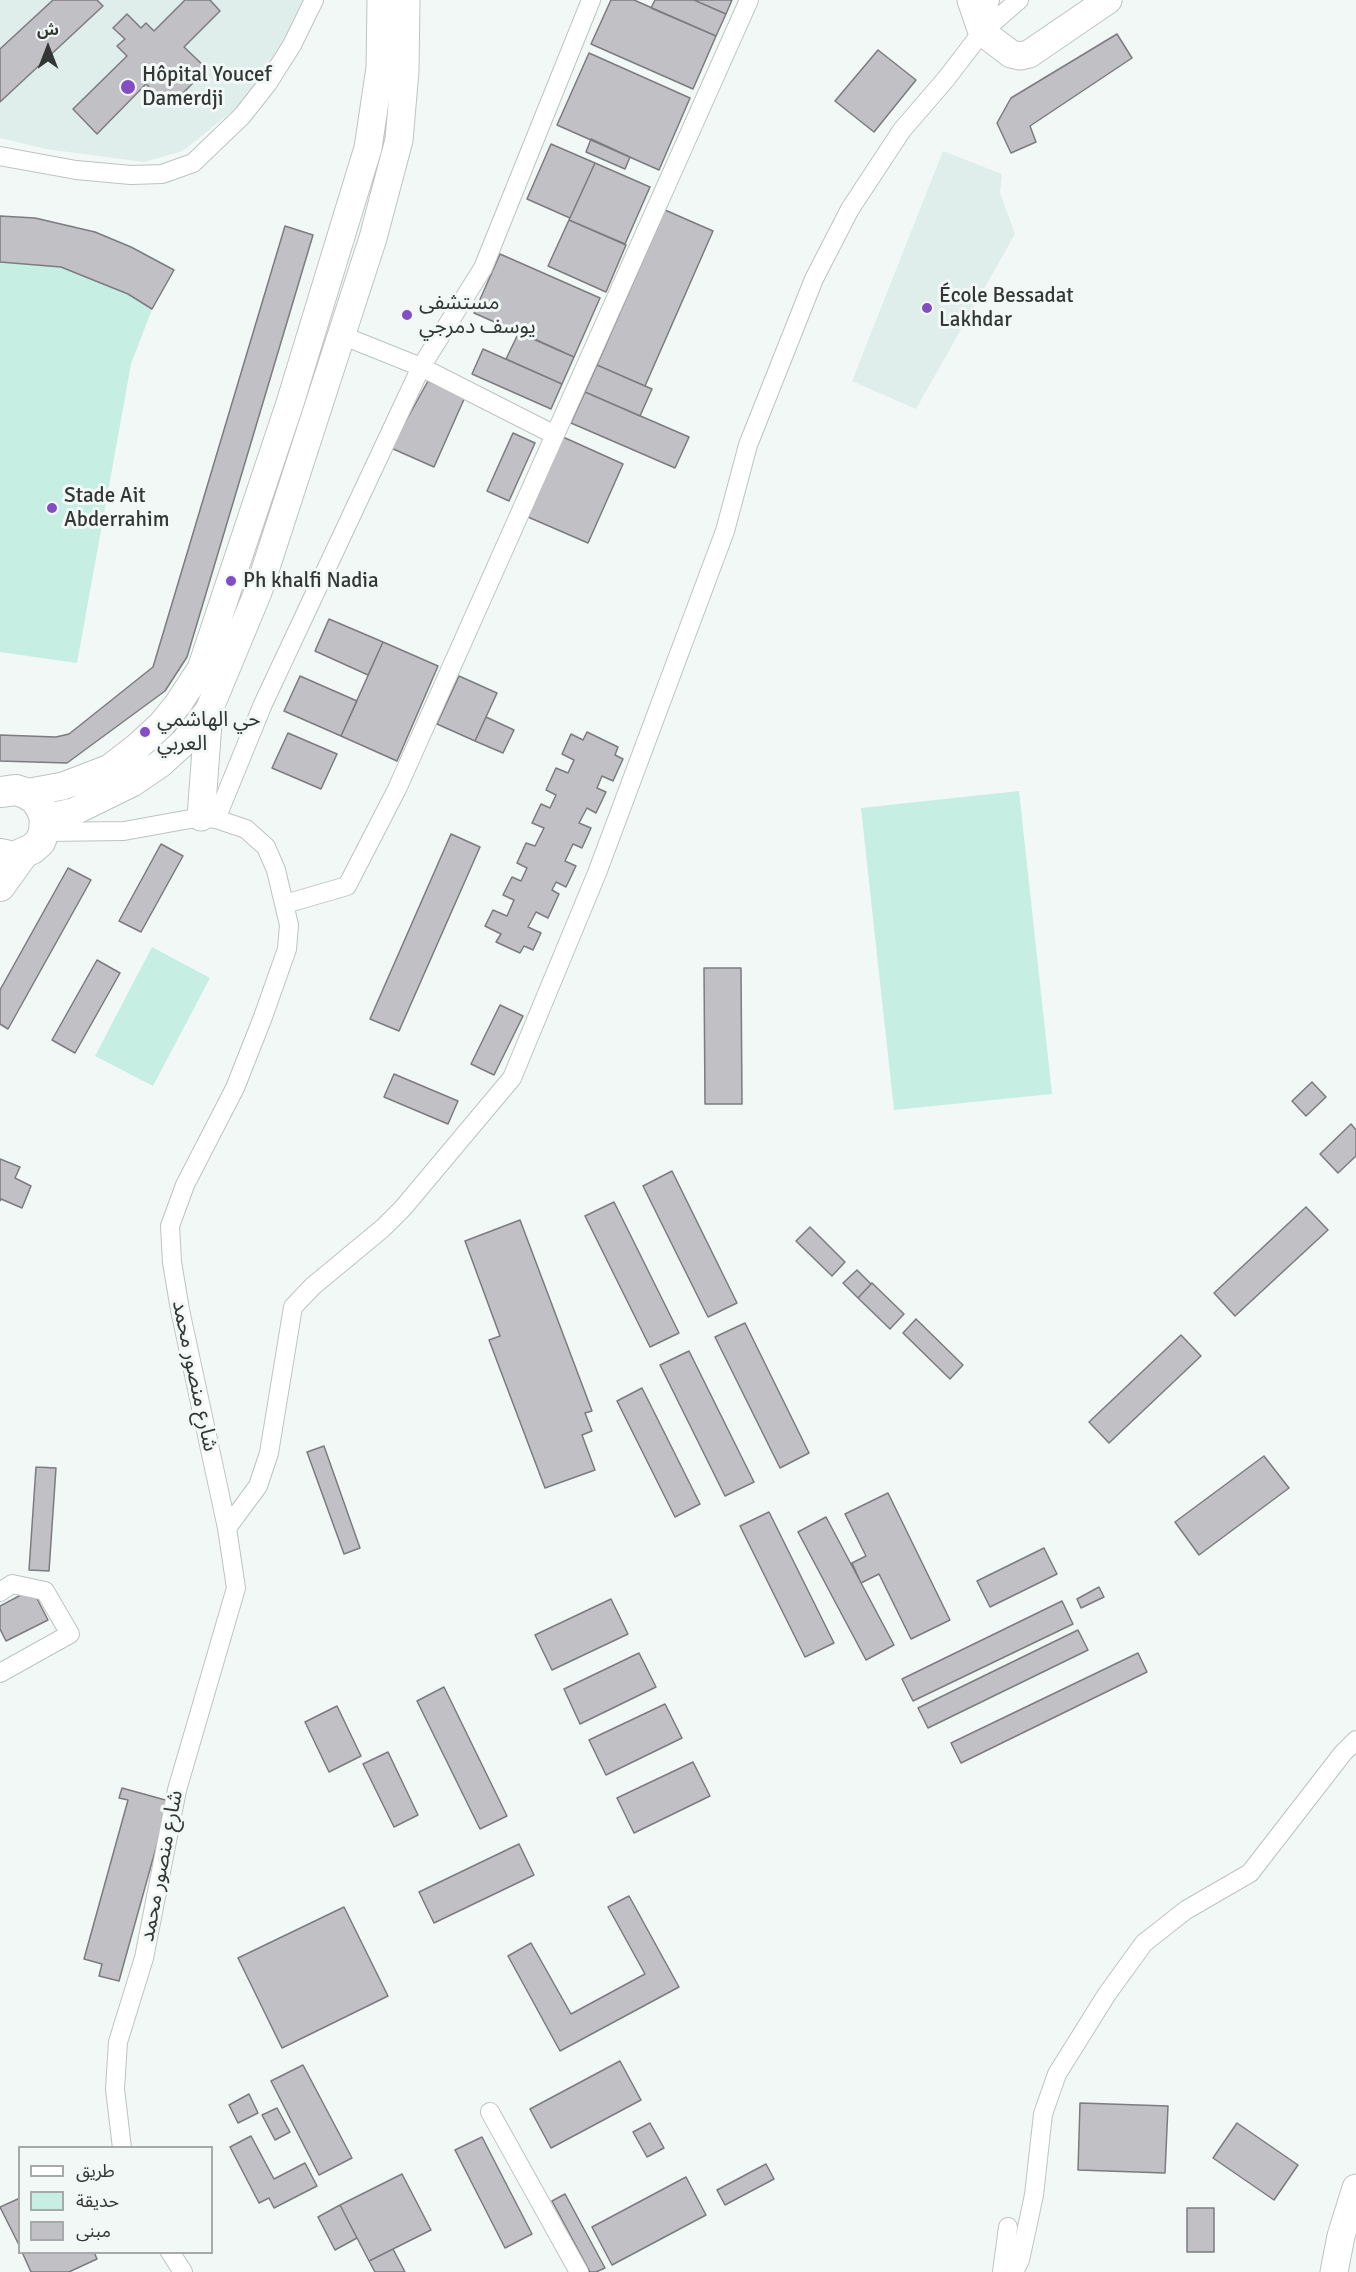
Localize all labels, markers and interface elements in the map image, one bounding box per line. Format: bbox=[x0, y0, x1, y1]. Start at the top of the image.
north arrow bbox=[18, 18, 78, 78]
text: ش bbox=[37, 20, 59, 40]
place label: Hôpital Youcef Damerdji bbox=[142, 62, 272, 112]
marker: Hôpital Youcef Damerdji bbox=[119, 78, 137, 96]
place label: École Bessadat Lakhdar bbox=[939, 283, 1073, 333]
place label: مستشفى يوسف دمرجي bbox=[419, 290, 536, 340]
marker: École Bessadat Lakhdar bbox=[920, 301, 934, 315]
marker: مستشفى يوسف دمرجي bbox=[400, 308, 414, 322]
place label: Stade Ait Abderrahim bbox=[64, 483, 169, 533]
marker: Stade Ait Abderrahim bbox=[45, 501, 59, 515]
place label: Ph khalfi Nadia bbox=[243, 568, 379, 594]
marker: Ph khalfi Nadia bbox=[224, 574, 238, 588]
place label: حي الهاشمي العربي bbox=[157, 707, 261, 757]
marker: حي الهاشمي العربي bbox=[138, 725, 152, 739]
street label: شارع منصور محمد bbox=[166, 1298, 222, 1454]
street label: شارع منصور محمد bbox=[135, 1788, 189, 1944]
legend bbox=[18, 2146, 213, 2254]
text: طريق bbox=[76, 2160, 115, 2182]
text: حديقة bbox=[76, 2190, 119, 2212]
text: مبنى bbox=[76, 2220, 111, 2242]

